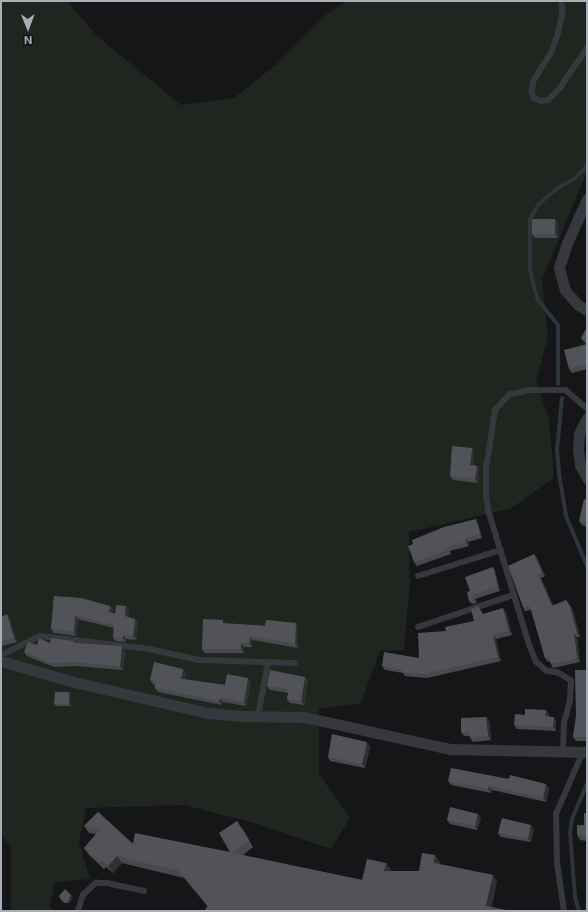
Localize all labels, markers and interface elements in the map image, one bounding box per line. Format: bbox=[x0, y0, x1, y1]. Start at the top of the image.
north arrow bbox=[8, 8, 48, 48]
text: N bbox=[24, 33, 33, 47]

